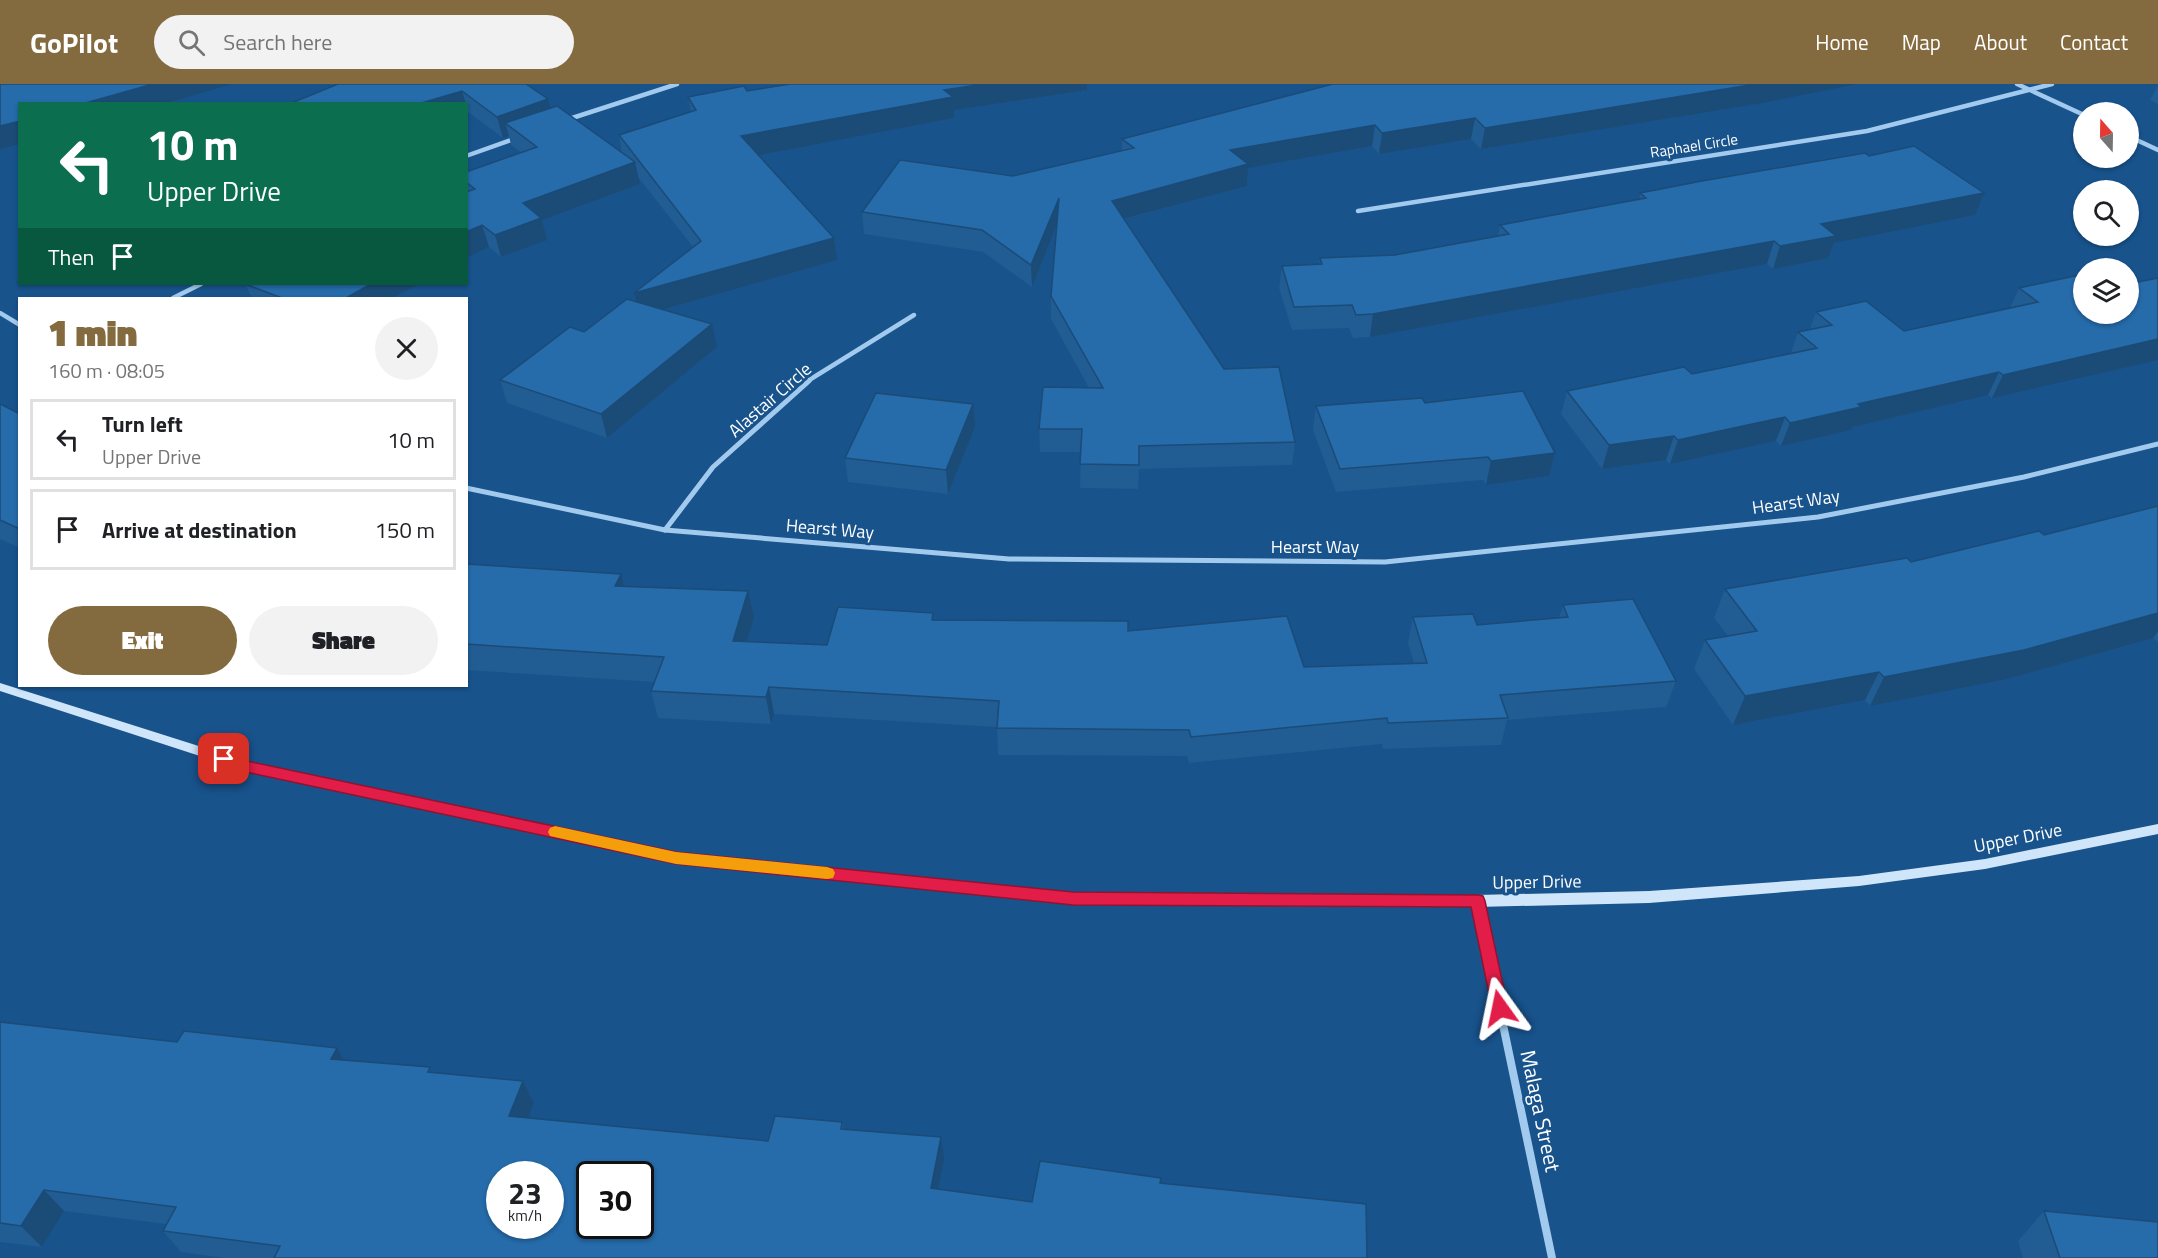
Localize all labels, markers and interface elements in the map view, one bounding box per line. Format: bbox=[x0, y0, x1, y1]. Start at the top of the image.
search box bbox=[154, 15, 574, 69]
text: GoPilot bbox=[30, 21, 118, 64]
text: Search here bbox=[223, 25, 332, 59]
icon: search bbox=[175, 26, 208, 59]
text: Home bbox=[1815, 26, 1869, 58]
text: Map bbox=[1902, 26, 1941, 58]
text: About bbox=[1974, 26, 2027, 58]
text: Contact bbox=[2060, 26, 2128, 58]
north arrow bbox=[2073, 102, 2139, 168]
map controls bbox=[2073, 102, 2139, 324]
text: 10 m bbox=[147, 112, 239, 176]
icon: left bbox=[48, 126, 126, 204]
street label: Raphael Circle bbox=[1648, 127, 1739, 164]
text: Upper Drive bbox=[147, 170, 281, 211]
button: search bbox=[2073, 180, 2139, 246]
text: Then bbox=[48, 240, 94, 274]
icon: arrive bbox=[106, 240, 139, 273]
button: layers bbox=[2073, 258, 2139, 324]
text: 1 min bbox=[48, 305, 137, 360]
button: close bbox=[375, 317, 438, 380]
text: 160 m · 08:05 bbox=[48, 355, 165, 386]
street label: Alastair Circle bbox=[722, 356, 817, 443]
text: Turn left bbox=[102, 407, 183, 441]
icon: left bbox=[51, 423, 84, 456]
text: 10 m bbox=[387, 423, 435, 457]
text: Upper Drive bbox=[102, 441, 201, 472]
street label: Hearst Way bbox=[1750, 482, 1842, 521]
street label: Hearst Way bbox=[785, 511, 876, 546]
icon: arrive bbox=[51, 513, 84, 546]
text: Arrive at destination bbox=[102, 513, 297, 547]
text: 150 m bbox=[375, 513, 435, 547]
street label: Hearst Way bbox=[1271, 533, 1359, 560]
button: Exit bbox=[48, 606, 237, 675]
button: Share bbox=[249, 606, 438, 675]
pin bbox=[198, 733, 249, 784]
icon: arrive bbox=[207, 742, 240, 775]
street label: Upper Drive bbox=[1972, 816, 2064, 859]
street label: Upper Drive bbox=[1492, 867, 1582, 896]
position arrow bbox=[1468, 976, 1532, 1040]
street label: Malaga Street bbox=[1512, 1047, 1570, 1175]
speed limit sign: 30 bbox=[576, 1161, 654, 1239]
text: 23 bbox=[508, 1170, 542, 1216]
text: km/h bbox=[508, 1204, 542, 1227]

